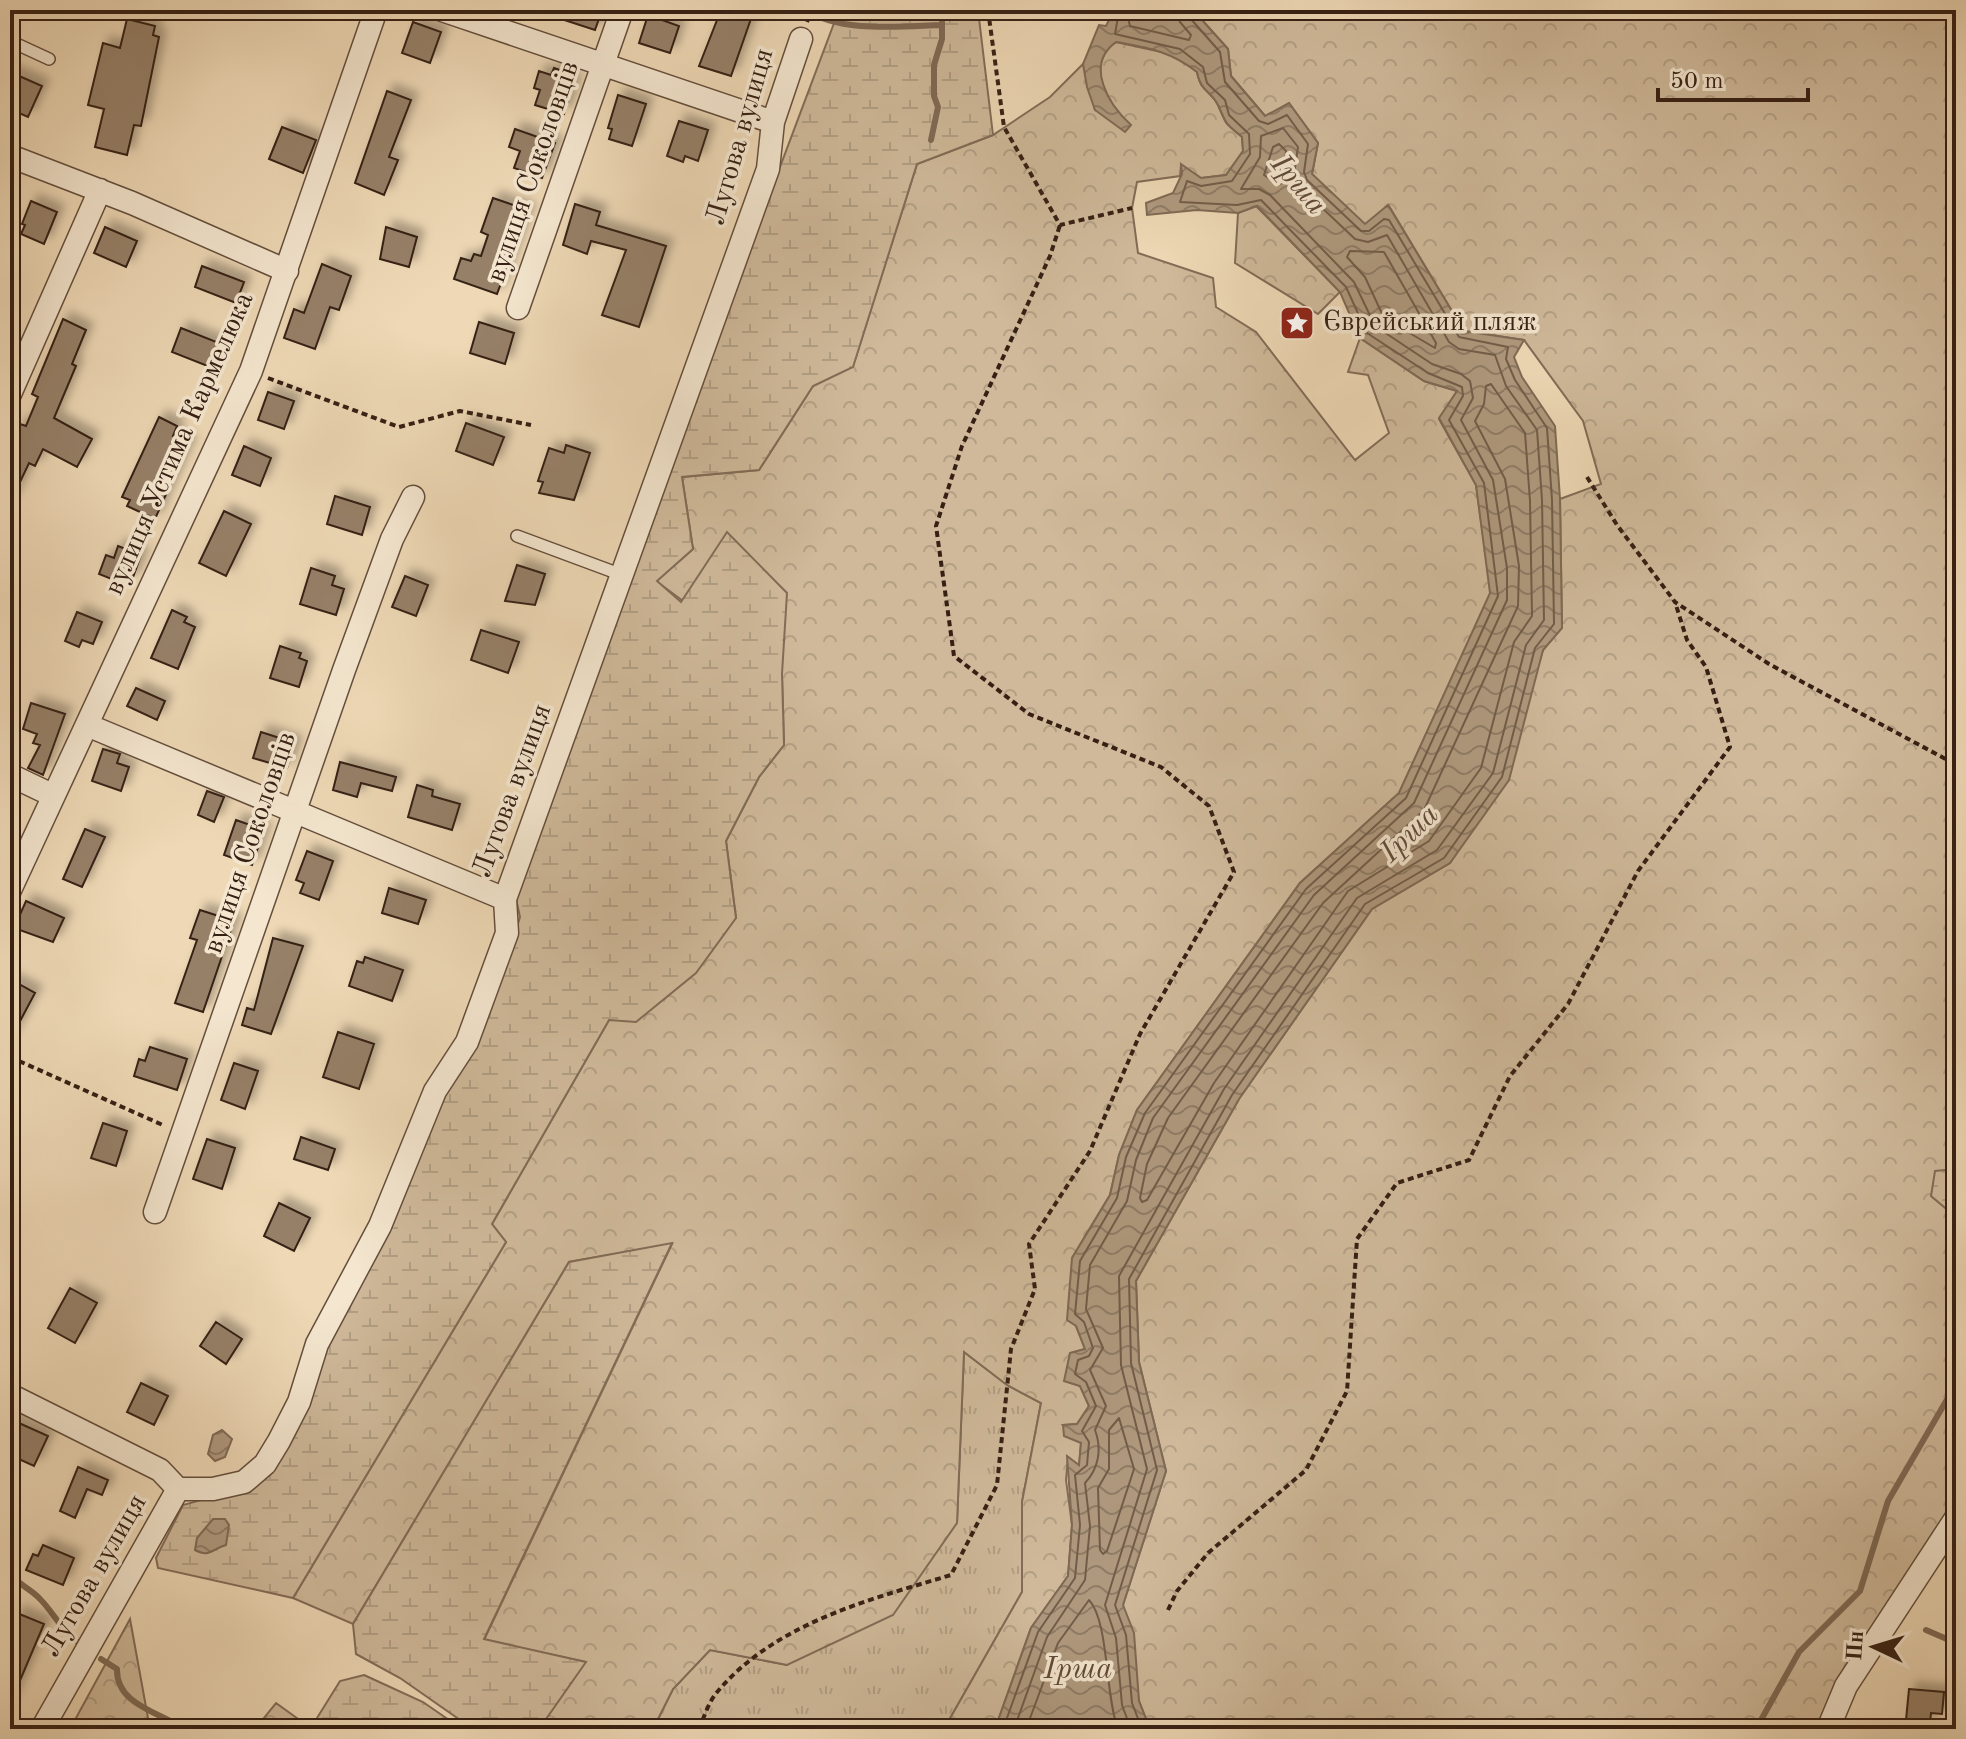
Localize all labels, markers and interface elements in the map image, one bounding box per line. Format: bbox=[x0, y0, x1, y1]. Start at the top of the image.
street label: Лугова вулиця bbox=[702, 46, 780, 228]
scale bar bbox=[1658, 52, 1808, 102]
street label: вулиця Соколовців bbox=[483, 58, 585, 286]
text: 50 m bbox=[1670, 70, 1724, 94]
water label: Ірша bbox=[1264, 148, 1331, 221]
street label: вулиця Устима Кармелюка bbox=[100, 288, 260, 600]
place icon: Єврейський пляж bbox=[1278, 304, 1316, 342]
place label: Єврейський пляж bbox=[1323, 309, 1537, 337]
street label: Лугова вулиця bbox=[469, 701, 557, 881]
street label: вулиця Соколовців bbox=[200, 729, 302, 957]
water label: Ірша bbox=[1374, 799, 1445, 869]
street label: Лугова вулиця bbox=[37, 1490, 153, 1662]
north arrow bbox=[1834, 1607, 1914, 1687]
text: Пн bbox=[1844, 1630, 1868, 1662]
water label: Ірша bbox=[1043, 1655, 1112, 1685]

